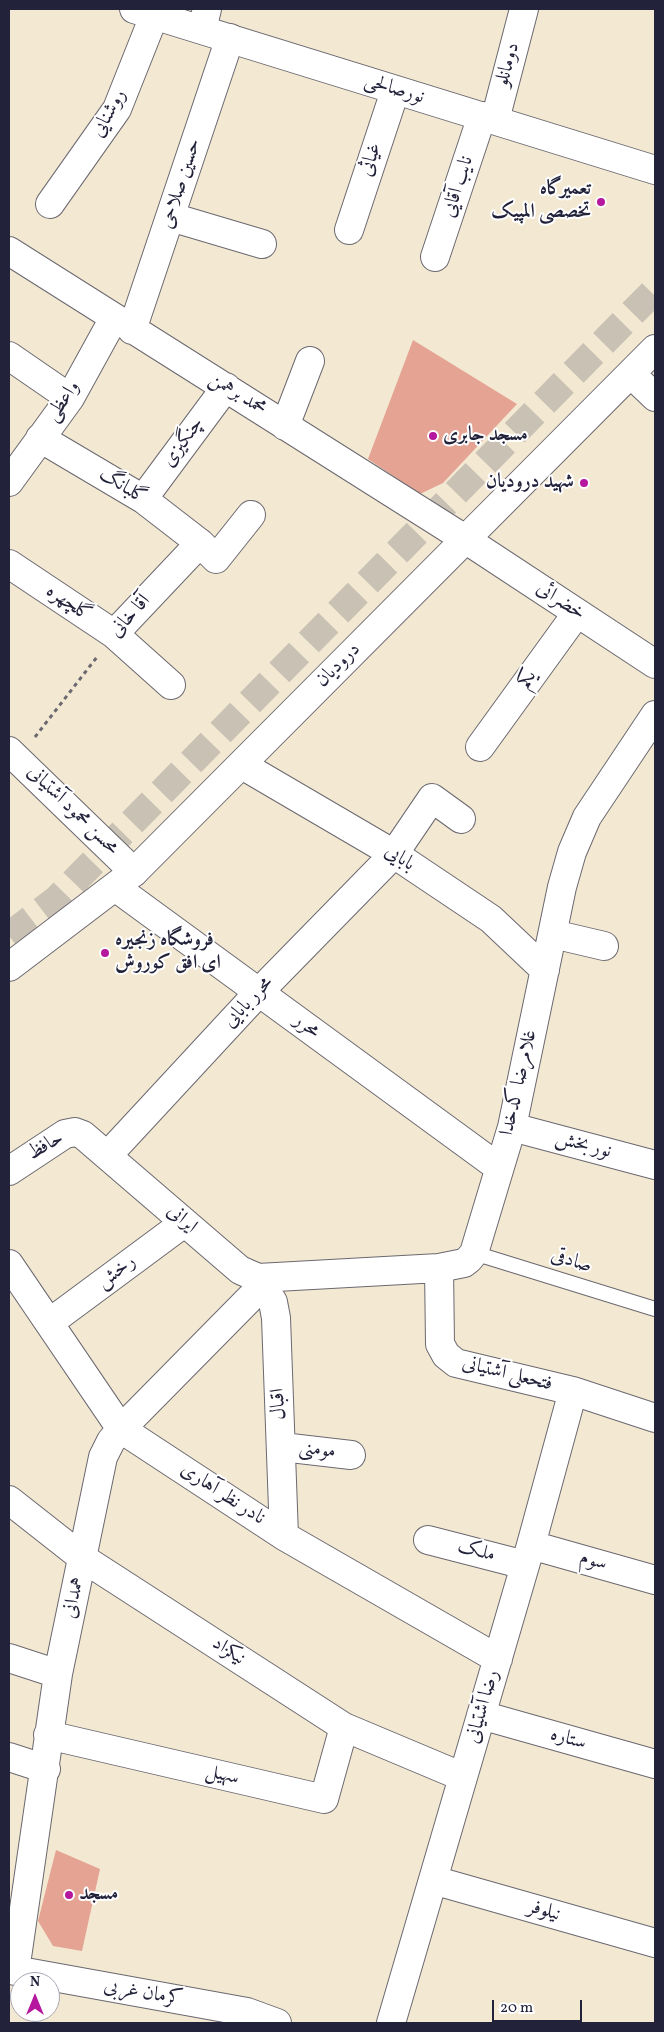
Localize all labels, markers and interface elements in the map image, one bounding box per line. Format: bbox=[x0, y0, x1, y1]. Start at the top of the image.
street label: دومانلو bbox=[492, 40, 526, 90]
street label: نورصالحی bbox=[361, 70, 427, 110]
street label: روشنایی bbox=[87, 86, 133, 142]
street label: حسین صلاحی bbox=[156, 136, 208, 232]
street label: غیاثی bbox=[355, 140, 389, 180]
street label: نایب آقایی bbox=[438, 153, 480, 221]
place label: تعمیرگاه تخصصی المپیک bbox=[491, 178, 591, 225]
marker: تعمیرگاه تخصصی المپیک bbox=[595, 196, 607, 208]
street label: محمد برهمن bbox=[204, 368, 270, 422]
street label: واعظی bbox=[42, 377, 86, 427]
street label: چنگیزی bbox=[158, 413, 210, 473]
place label: مسجد جابری bbox=[443, 424, 528, 448]
marker: مسجد جابری bbox=[427, 430, 439, 442]
street label: گلبانگ bbox=[94, 463, 150, 511]
place label: شهید درودیان bbox=[486, 471, 574, 495]
marker: شهید درودیان bbox=[578, 477, 590, 489]
street label: خضرائی bbox=[531, 577, 589, 627]
street label: گلچهره bbox=[41, 580, 95, 628]
street label: آقا خانی bbox=[105, 590, 157, 644]
street label: درودیان bbox=[311, 638, 367, 694]
street label: یکم bbox=[513, 666, 543, 694]
street label: محسن محمود آشتیانی bbox=[21, 761, 123, 861]
street label: بابایی bbox=[379, 840, 419, 878]
place label: فروشگاه زنجیره ای افق کوروش bbox=[115, 929, 221, 976]
marker: فروشگاه زنجیره ای افق کوروش bbox=[99, 947, 111, 959]
street label: محرر بابایی bbox=[219, 972, 279, 1034]
street label: محرر bbox=[288, 1009, 324, 1045]
street label: غلامرضا کدخدا bbox=[496, 1028, 544, 1138]
street label: حافظ bbox=[24, 1127, 68, 1167]
street label: نور بخش bbox=[552, 1127, 614, 1165]
street label: ایرانی bbox=[161, 1200, 201, 1240]
street label: صادقی bbox=[548, 1244, 594, 1280]
street label: رخش bbox=[93, 1251, 141, 1295]
street label: فتحعلی آشتیانی bbox=[459, 1352, 555, 1398]
street label: اقبال bbox=[267, 1388, 293, 1420]
street label: مومنی bbox=[297, 1437, 337, 1465]
street label: نادر نظر آهاری bbox=[175, 1459, 269, 1531]
street label: ملک bbox=[455, 1535, 497, 1569]
street label: سوم bbox=[577, 1547, 609, 1577]
street label: همدانی bbox=[59, 1575, 91, 1621]
street label: نیکزاد bbox=[207, 1632, 249, 1672]
street label: رضا آشتیانی bbox=[462, 1668, 506, 1746]
street label: ستاره bbox=[547, 1723, 589, 1757]
street label: سهیل bbox=[203, 1761, 241, 1791]
place label: مسجد bbox=[79, 1883, 118, 1907]
marker: مسجد bbox=[63, 1889, 75, 1901]
street label: نیلوفر bbox=[525, 1896, 563, 1928]
north arrow bbox=[10, 1972, 60, 2022]
text: N bbox=[30, 1973, 40, 1992]
street label: کرمان غربی bbox=[101, 1975, 185, 2013]
scale bar bbox=[494, 1990, 584, 2022]
text: 20 m bbox=[500, 1998, 533, 2019]

